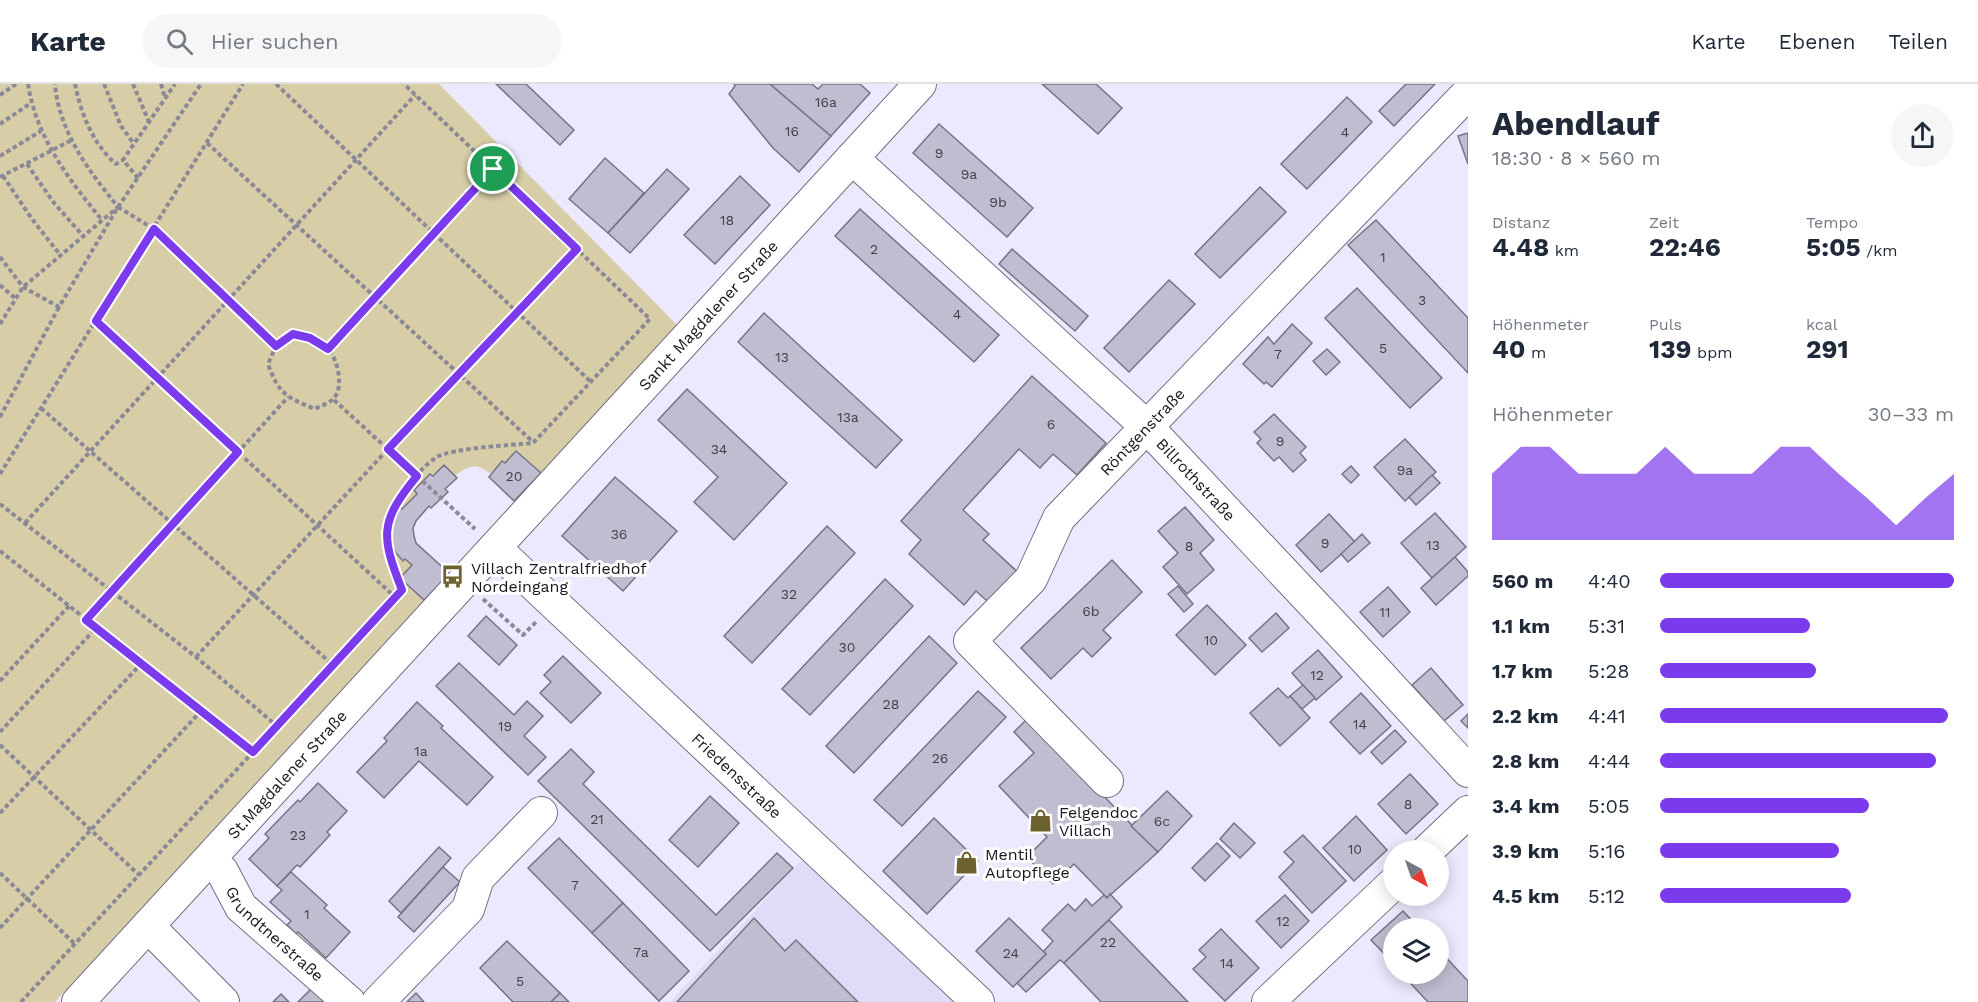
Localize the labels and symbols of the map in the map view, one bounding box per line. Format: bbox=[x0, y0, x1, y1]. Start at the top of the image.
house number: 16a bbox=[815, 94, 837, 110]
house number: 16 bbox=[785, 123, 799, 139]
house number: 4 bbox=[1341, 124, 1349, 140]
pin bbox=[467, 143, 518, 194]
house number: 9 bbox=[935, 145, 943, 161]
house number: 9a bbox=[961, 166, 977, 182]
house number: 9b bbox=[989, 194, 1007, 210]
house number: 18 bbox=[720, 212, 734, 228]
street label: Sankt Magdalener Straße bbox=[635, 236, 782, 395]
house number: 2 bbox=[870, 241, 878, 257]
house number: 1 bbox=[1380, 249, 1386, 265]
house number: 3 bbox=[1418, 292, 1426, 308]
house number: 4 bbox=[953, 306, 961, 322]
house number: 5 bbox=[1379, 340, 1387, 356]
house number: 7 bbox=[1274, 346, 1282, 362]
house number: 13 bbox=[775, 349, 789, 365]
street label: Röntgenstraße bbox=[1096, 384, 1189, 479]
house number: 13a bbox=[837, 409, 859, 425]
house number: 6 bbox=[1047, 416, 1055, 432]
house number: 9 bbox=[1276, 433, 1284, 449]
street label: Billrothstraße bbox=[1152, 434, 1239, 525]
house number: 34 bbox=[711, 441, 727, 457]
house number: 9a bbox=[1397, 462, 1413, 478]
house number: 20 bbox=[506, 468, 522, 484]
house number: 36 bbox=[611, 526, 627, 542]
house number: 9 bbox=[1321, 535, 1329, 551]
house number: 13 bbox=[1426, 537, 1440, 553]
house number: 8 bbox=[1185, 538, 1193, 554]
place label: Villach Zentralfriedhof Nordeingang bbox=[471, 559, 647, 596]
bus stop icon: Villach Zentralfriedhof Nordeingang bbox=[440, 564, 466, 590]
house number: 32 bbox=[781, 586, 797, 602]
house number: 6b bbox=[1082, 603, 1100, 619]
house number: 11 bbox=[1380, 604, 1390, 620]
house number: 10 bbox=[1204, 632, 1218, 648]
house number: 30 bbox=[839, 639, 855, 655]
house number: 12 bbox=[1310, 667, 1324, 683]
house number: 28 bbox=[883, 696, 899, 712]
street label: St.Magdalener Straße bbox=[223, 706, 351, 843]
house number: 14 bbox=[1353, 716, 1367, 732]
house number: 19 bbox=[498, 718, 512, 734]
street label: Friedensstraße bbox=[688, 729, 785, 823]
house number: 1a bbox=[414, 743, 428, 759]
house number: 26 bbox=[932, 750, 948, 766]
house number: 8 bbox=[1404, 796, 1412, 812]
place label: Felgendoc Villach bbox=[1059, 803, 1138, 840]
shop icon: Felgendoc Villach bbox=[1028, 808, 1054, 834]
house number: 21 bbox=[590, 811, 604, 827]
house number: 6c bbox=[1154, 813, 1170, 829]
house number: 23 bbox=[290, 827, 306, 843]
north arrow bbox=[1383, 840, 1449, 906]
house number: 10 bbox=[1348, 841, 1362, 857]
place label: Mentil Autopflege bbox=[985, 845, 1070, 882]
shop icon: Mentil Autopflege bbox=[954, 850, 980, 876]
house number: 7 bbox=[571, 877, 579, 893]
street label: Grundtnerstraße bbox=[222, 883, 327, 985]
house number: 1 bbox=[304, 906, 310, 922]
house number: 12 bbox=[1276, 913, 1290, 929]
house number: 22 bbox=[1100, 934, 1116, 950]
house number: 7a bbox=[633, 944, 649, 960]
house number: 24 bbox=[1003, 945, 1019, 961]
house number: 14 bbox=[1220, 955, 1234, 971]
house number: 5 bbox=[516, 973, 524, 989]

